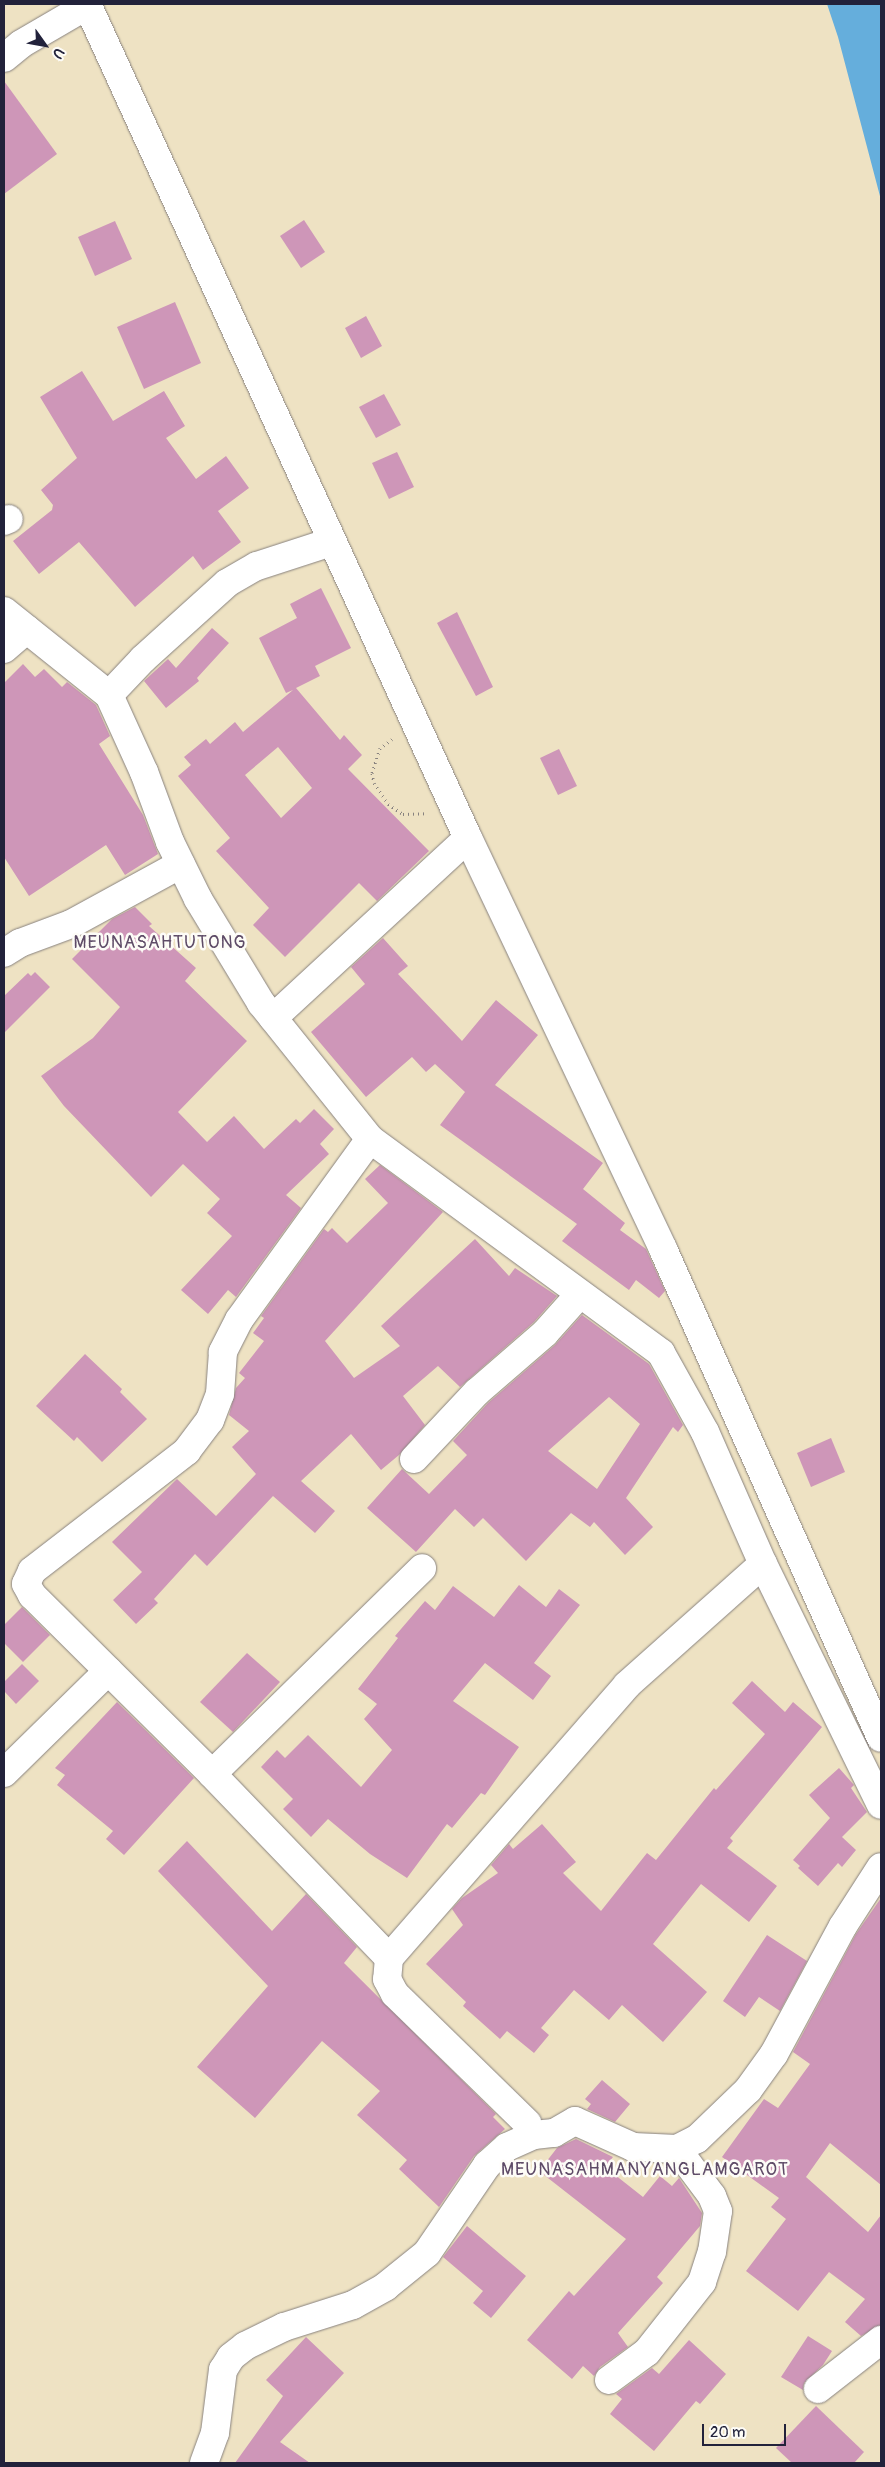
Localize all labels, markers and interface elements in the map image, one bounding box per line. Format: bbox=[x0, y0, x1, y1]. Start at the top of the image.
north arrow bbox=[20, 20, 70, 70]
text: U bbox=[48, 45, 68, 62]
district label: MEUNASAHTUTONG bbox=[72, 932, 248, 954]
district label: MEUNASAHMANYANGLAMGAROT bbox=[498, 2159, 792, 2181]
scale bar bbox=[705, 2414, 789, 2446]
text: 20 m bbox=[710, 2423, 745, 2442]

